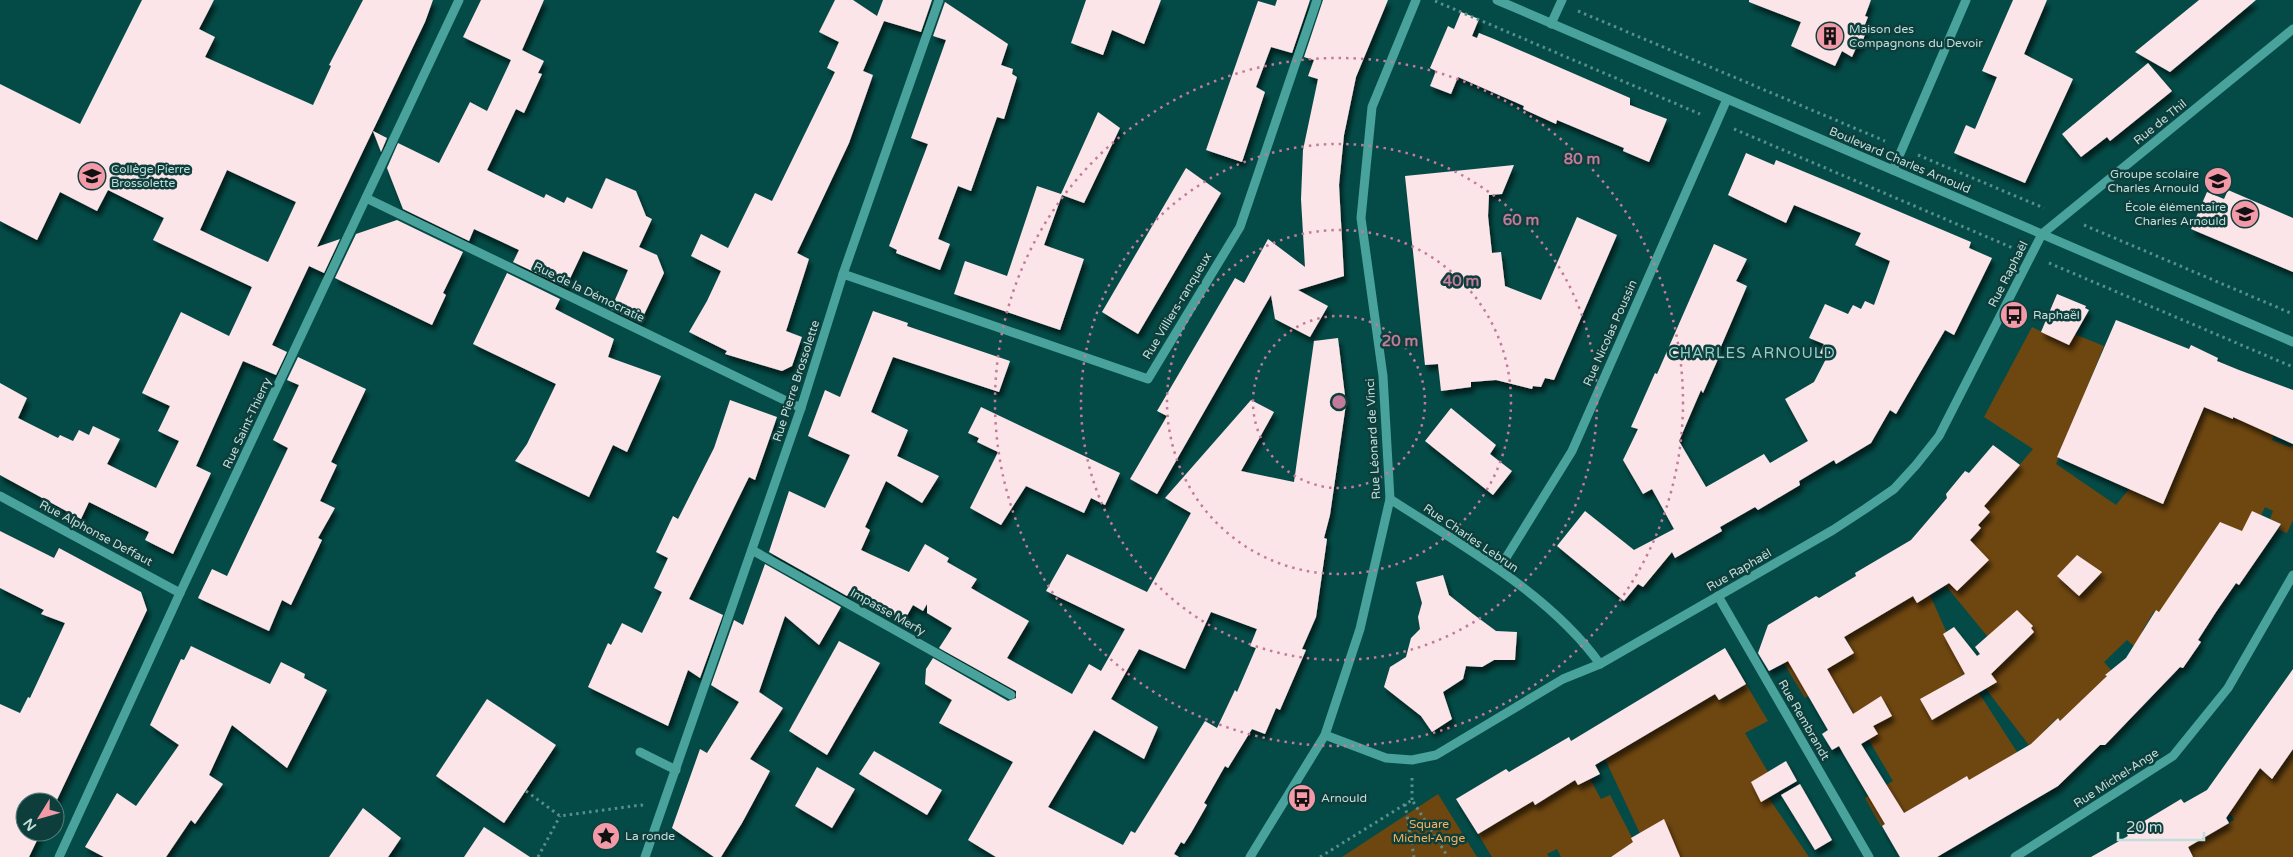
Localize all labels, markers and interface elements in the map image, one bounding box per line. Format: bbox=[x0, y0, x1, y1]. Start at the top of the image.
building icon: Maison des Compagnons du Devoir bbox=[1815, 21, 1845, 51]
place label: Maison des Compagnons du Devoir bbox=[1849, 22, 1983, 50]
street label: Rue de Thil bbox=[2131, 96, 2189, 148]
street label: Boulevard Charles Arnould bbox=[1827, 124, 1973, 196]
text: 80 m bbox=[1564, 150, 1600, 168]
school or university icon: Collège Pierre Brossolette bbox=[77, 161, 107, 191]
place label: Collège Pierre Brossolette bbox=[111, 162, 190, 190]
school or university icon: Groupe scolaire Charles Arnould bbox=[2203, 166, 2233, 196]
place label: Groupe scolaire Charles Arnould bbox=[2107, 167, 2199, 195]
school or university icon: École élémentaire Charles Arnould bbox=[2230, 199, 2260, 229]
place label: École élémentaire Charles Arnould bbox=[2125, 200, 2226, 228]
text: 60 m bbox=[1503, 211, 1539, 229]
street label: Rue Raphaël bbox=[1985, 239, 2031, 309]
street label: Rue Villiers-ranqueux bbox=[1140, 250, 1214, 362]
street label: Rue de la Démocratie bbox=[531, 259, 647, 325]
text: 40 m bbox=[1443, 272, 1479, 290]
street label: Rue Nicolas Poussin bbox=[1580, 278, 1640, 388]
bus stop icon: Raphaël bbox=[1999, 300, 2029, 330]
place label: Raphaël bbox=[2033, 308, 2080, 322]
street label: Rue Pierre Brossolette bbox=[770, 318, 822, 443]
text: 20 m bbox=[1382, 332, 1418, 350]
district label: CHARLES ARNOULD bbox=[1668, 344, 1836, 362]
street label: Rue Saint-Thierry bbox=[220, 375, 274, 471]
street label: Rue Léonard de Vinci bbox=[1363, 378, 1383, 500]
centre of rings bbox=[1330, 393, 1348, 411]
street label: Rue Alphonse Deffaut bbox=[37, 497, 155, 569]
street label: Rue Charles Lebrun bbox=[1421, 501, 1521, 575]
street label: Rue Raphaël bbox=[1704, 546, 1774, 594]
street label: Impasse Merfy bbox=[848, 586, 929, 639]
street label: Rue Rembrandt bbox=[1775, 677, 1833, 763]
street label: Rue Michel-Ange bbox=[2071, 745, 2161, 811]
bus stop icon: Arnould bbox=[1287, 783, 1317, 813]
place label: Arnould bbox=[1321, 791, 1367, 805]
north arrow bbox=[15, 792, 65, 842]
scale bar bbox=[2118, 810, 2204, 842]
text: N bbox=[20, 815, 40, 834]
park label: Square Michel-Ange bbox=[1393, 817, 1465, 845]
text: 20 m bbox=[2126, 818, 2163, 836]
place icon: La ronde bbox=[591, 821, 621, 851]
place label: La ronde bbox=[625, 829, 675, 843]

